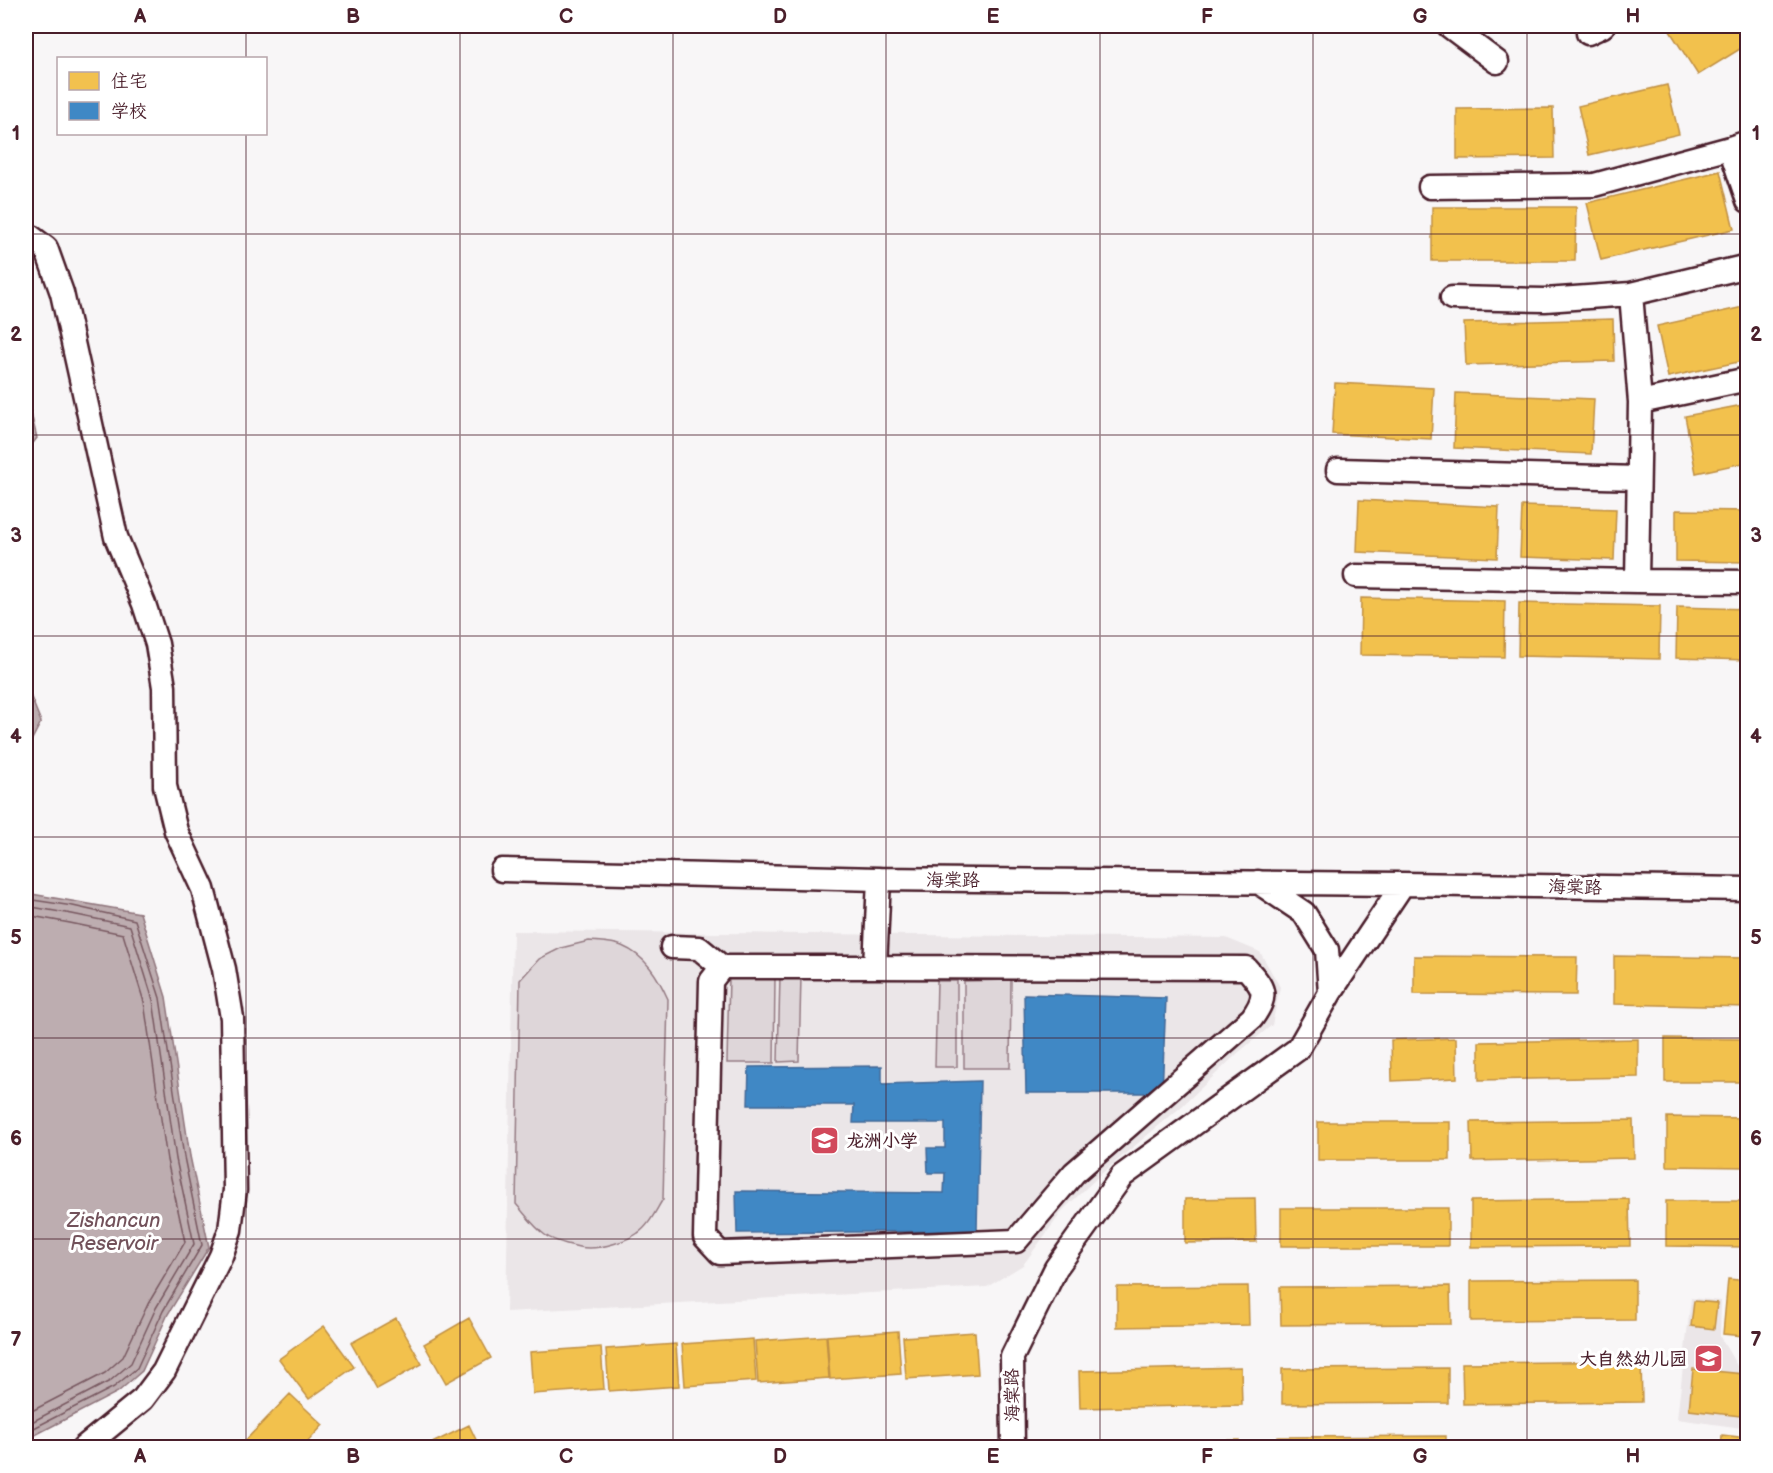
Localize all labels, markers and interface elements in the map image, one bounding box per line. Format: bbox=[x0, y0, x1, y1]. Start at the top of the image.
text: A bbox=[133, 5, 147, 29]
text: B bbox=[346, 5, 360, 29]
text: C bbox=[559, 5, 573, 29]
text: D bbox=[773, 5, 787, 29]
text: E bbox=[987, 5, 1000, 29]
text: F bbox=[1201, 5, 1213, 29]
text: G bbox=[1413, 5, 1428, 29]
text: H bbox=[1626, 5, 1640, 29]
legend bbox=[57, 57, 267, 135]
text: 住宅 bbox=[111, 71, 147, 92]
text: 学校 bbox=[111, 101, 147, 122]
text: 1 bbox=[12, 122, 20, 146]
text: 1 bbox=[1752, 122, 1760, 146]
text: 2 bbox=[10, 323, 22, 347]
text: 2 bbox=[1750, 323, 1762, 347]
text: 3 bbox=[10, 524, 22, 548]
text: 3 bbox=[1750, 524, 1762, 548]
text: 4 bbox=[10, 725, 22, 749]
text: 4 bbox=[1750, 725, 1762, 749]
street label: 海棠路 bbox=[926, 870, 980, 891]
street label: 海棠路 bbox=[1548, 877, 1602, 898]
text: 5 bbox=[10, 926, 22, 950]
text: 5 bbox=[1750, 926, 1762, 950]
school or university icon: 龙洲小学 bbox=[809, 1125, 841, 1157]
text: 6 bbox=[10, 1127, 22, 1151]
text: 6 bbox=[1750, 1127, 1762, 1151]
place label: 龙洲小学 bbox=[846, 1131, 918, 1152]
water label: Zishancun Reservoir bbox=[67, 1209, 160, 1256]
text: 7 bbox=[10, 1328, 22, 1352]
text: 7 bbox=[1750, 1328, 1762, 1352]
school or university icon: 大自然幼儿园 bbox=[1692, 1343, 1724, 1375]
place label: 大自然幼儿园 bbox=[1579, 1349, 1687, 1370]
street label: 海棠路 bbox=[1002, 1368, 1023, 1422]
text: A bbox=[133, 1445, 147, 1469]
text: B bbox=[346, 1445, 360, 1469]
text: C bbox=[559, 1445, 573, 1469]
text: D bbox=[773, 1445, 787, 1469]
text: E bbox=[987, 1445, 1000, 1469]
text: F bbox=[1201, 1445, 1213, 1469]
text: G bbox=[1413, 1445, 1428, 1469]
text: H bbox=[1626, 1445, 1640, 1469]

